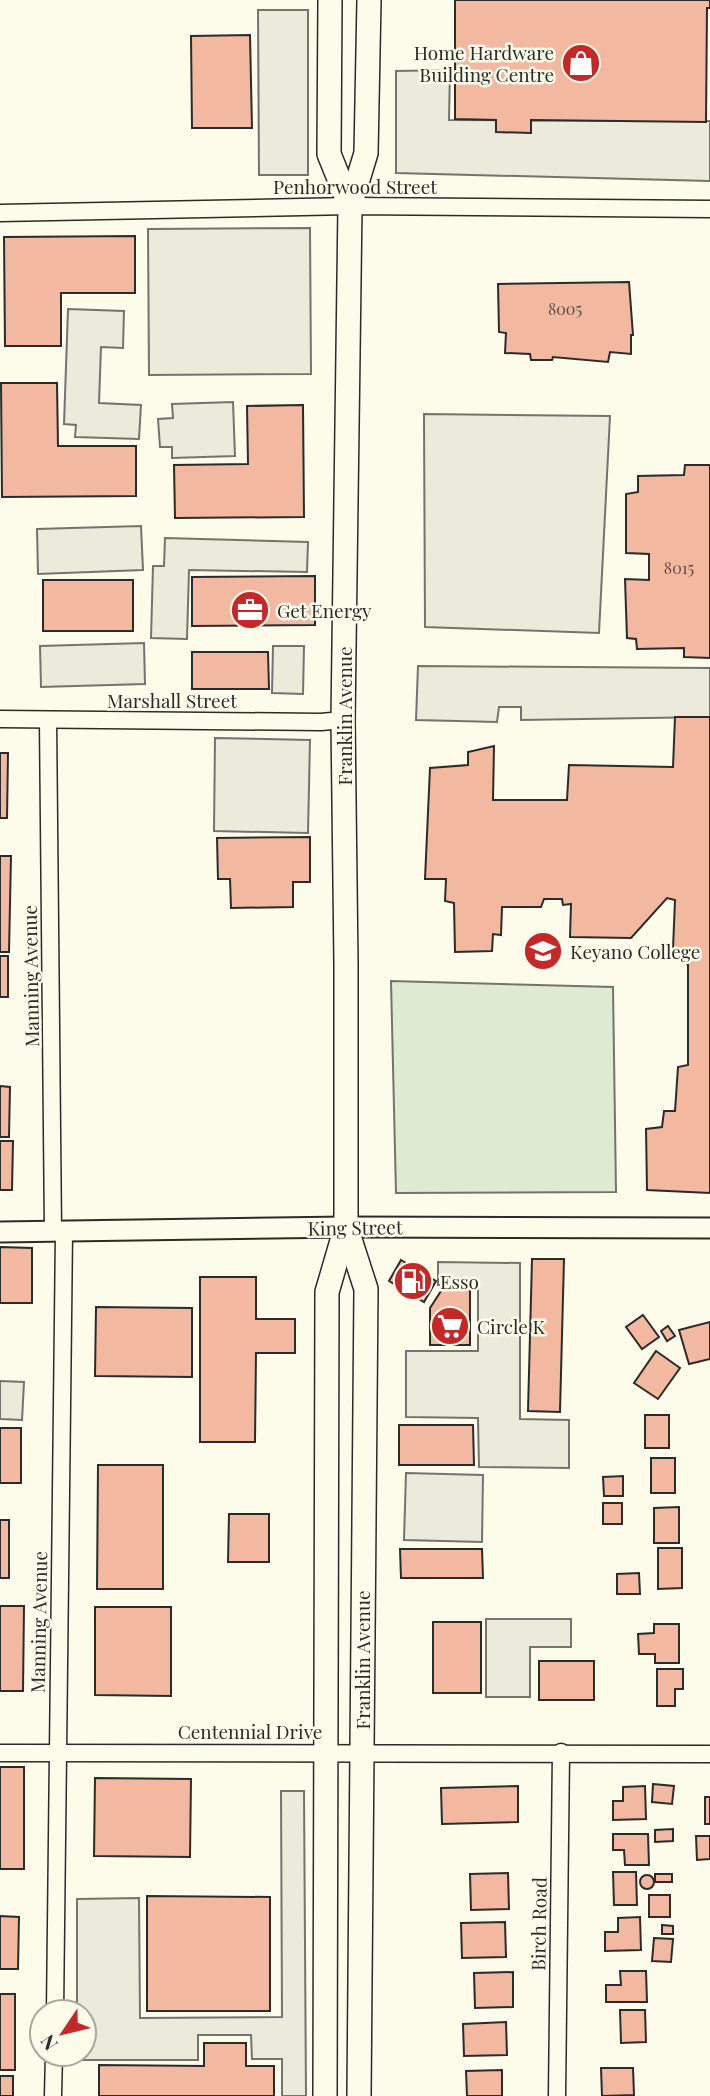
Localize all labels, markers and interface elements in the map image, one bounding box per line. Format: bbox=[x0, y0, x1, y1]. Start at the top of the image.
place label: Home Hardware Building Centre bbox=[414, 39, 554, 87]
shop icon: Home Hardware Building Centre bbox=[560, 42, 602, 84]
street label: Penhorwood Street bbox=[273, 173, 437, 199]
house number: 8005 bbox=[548, 298, 582, 319]
house number: 8015 bbox=[664, 557, 694, 578]
office icon: Get Energy bbox=[229, 589, 271, 631]
place label: Get Energy bbox=[277, 597, 372, 623]
street label: Franklin Avenue bbox=[331, 646, 357, 786]
street label: Marshall Street bbox=[107, 687, 237, 713]
street label: Manning Avenue bbox=[16, 905, 44, 1047]
school or university icon: Keyano College bbox=[522, 930, 564, 972]
place label: Keyano College bbox=[570, 938, 700, 964]
street label: King Street bbox=[307, 1213, 403, 1241]
fuel station icon: Esso bbox=[392, 1260, 434, 1302]
place label: Esso bbox=[440, 1268, 479, 1294]
supermarket icon: Circle K bbox=[429, 1305, 471, 1347]
place label: Circle K bbox=[477, 1313, 546, 1339]
street label: Manning Avenue bbox=[24, 1551, 52, 1693]
street label: Franklin Avenue bbox=[349, 1590, 375, 1730]
street label: Centennial Drive bbox=[178, 1718, 322, 1744]
street label: Birch Road bbox=[524, 1877, 552, 1971]
north arrow bbox=[28, 1998, 98, 2068]
text: N bbox=[34, 2030, 63, 2056]

